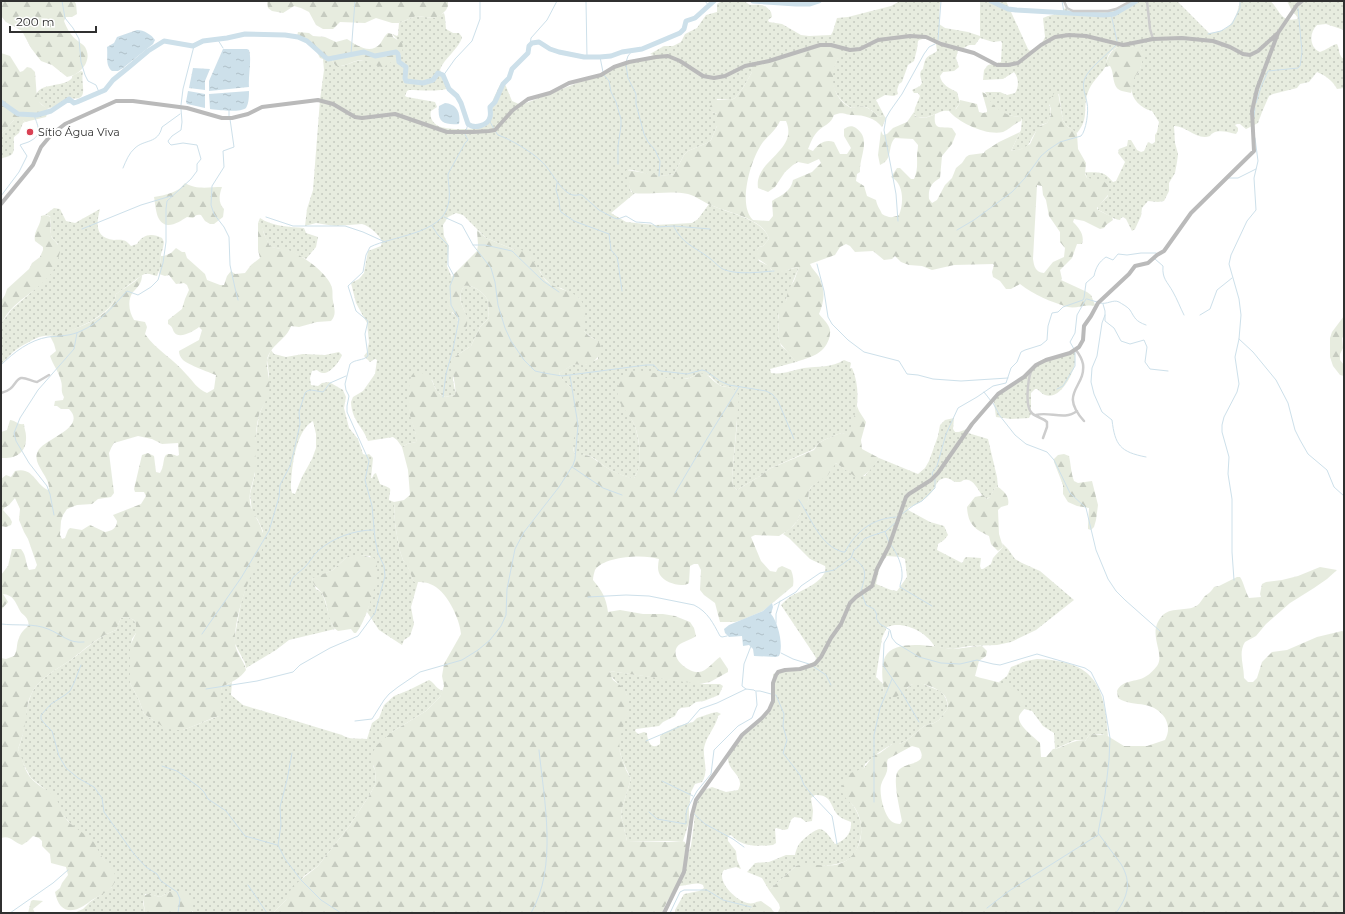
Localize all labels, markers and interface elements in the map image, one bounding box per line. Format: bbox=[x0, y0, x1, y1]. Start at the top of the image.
scale bar bbox=[10, 8, 96, 34]
text: 200 m bbox=[16, 14, 55, 29]
place label: Sítio Água Viva bbox=[38, 125, 120, 139]
marker: Sítio Água Viva bbox=[25, 127, 35, 137]

